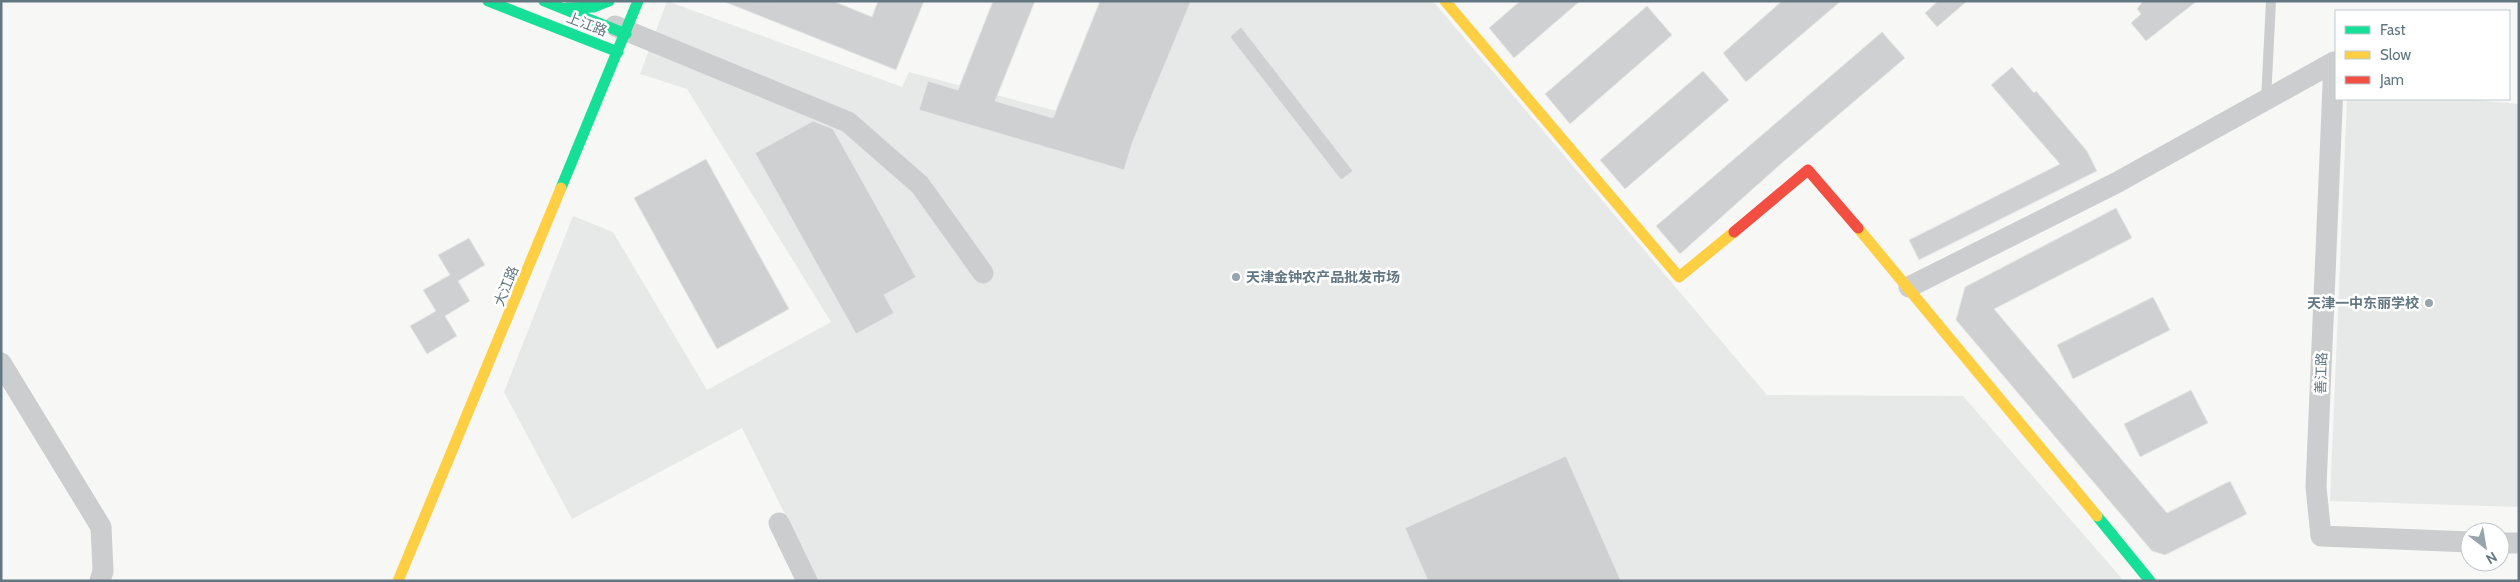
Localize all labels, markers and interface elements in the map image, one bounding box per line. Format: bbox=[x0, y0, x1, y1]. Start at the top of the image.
street label: 上江路 bbox=[564, 8, 610, 40]
legend bbox=[2335, 10, 2510, 100]
text: Fast bbox=[2380, 21, 2405, 39]
text: Slow bbox=[2380, 46, 2411, 64]
text: Jam bbox=[2379, 71, 2404, 89]
street label: 大江路 bbox=[490, 263, 522, 309]
place label: 天津金钟农产品批发市场 bbox=[1246, 268, 1400, 286]
marker: 天津金钟农产品批发市场 bbox=[1230, 271, 1242, 283]
place label: 天津一中东丽学校 bbox=[2307, 294, 2419, 312]
marker: 天津一中东丽学校 bbox=[2423, 297, 2435, 309]
street label: 善江路 bbox=[2311, 352, 2331, 394]
north arrow bbox=[2460, 522, 2510, 572]
text: N bbox=[2483, 548, 2501, 568]

